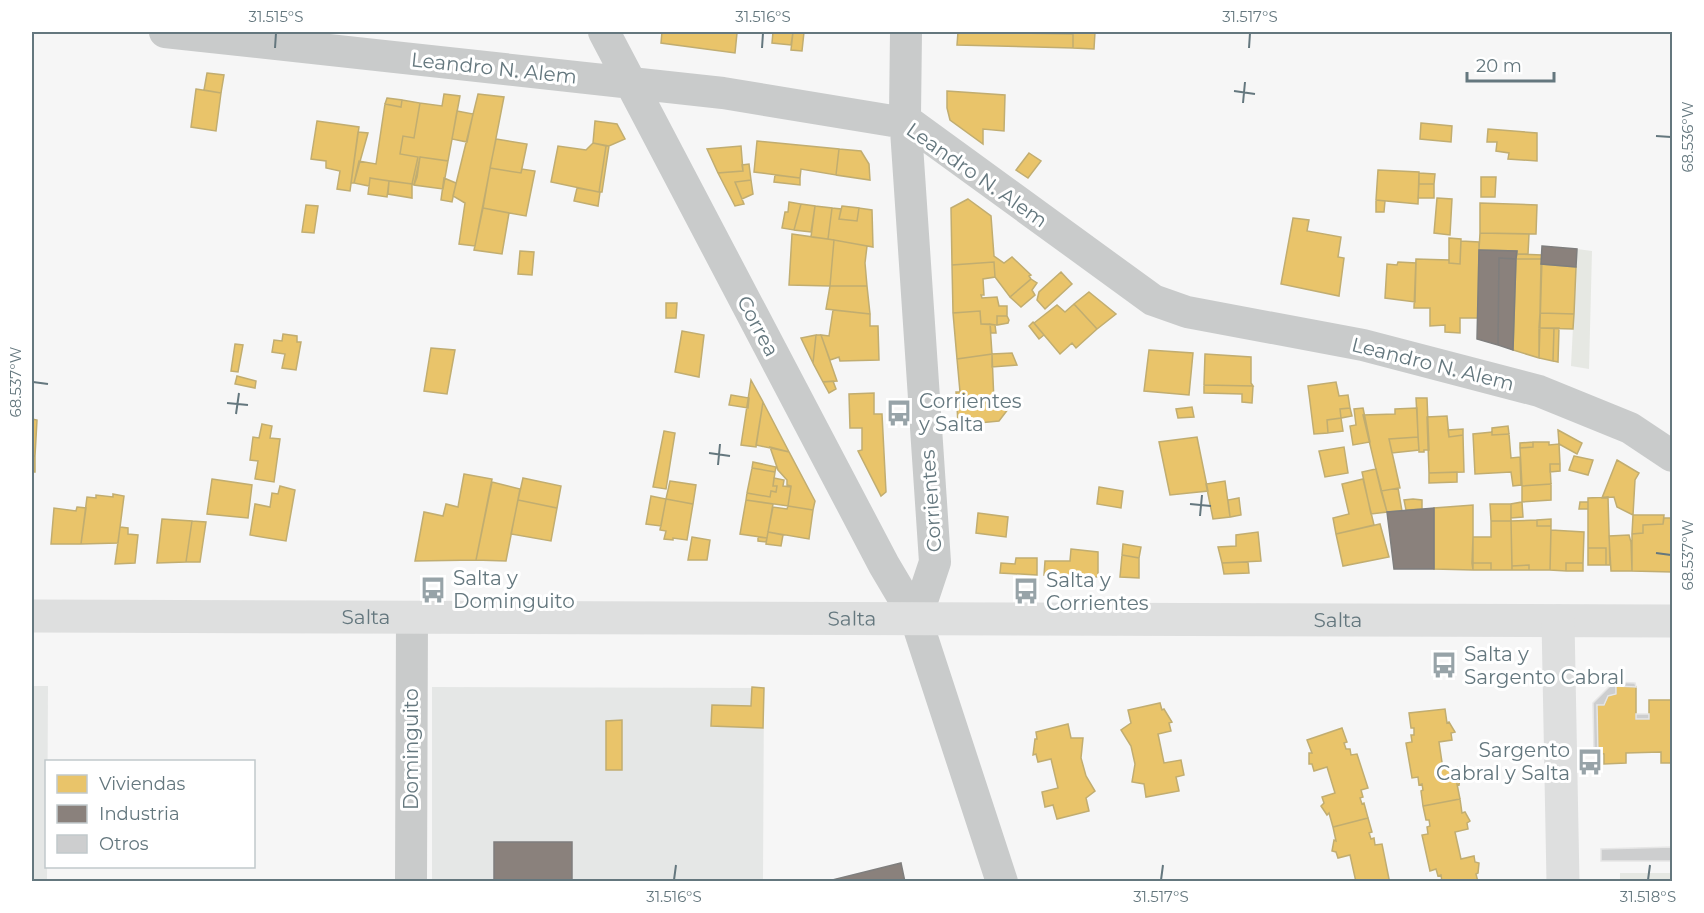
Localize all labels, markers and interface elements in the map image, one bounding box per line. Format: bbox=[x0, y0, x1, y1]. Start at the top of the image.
text: 31.515°S bbox=[248, 7, 304, 26]
text: 31.516°S bbox=[735, 7, 791, 26]
text: 31.517°S bbox=[1222, 7, 1278, 26]
scale bar bbox=[1467, 45, 1554, 83]
street label: Leandro N. Alem bbox=[410, 47, 578, 89]
text: 20 m bbox=[1476, 55, 1522, 77]
text: 68.536°W bbox=[1678, 101, 1697, 173]
street label: Leandro N. Alem bbox=[902, 117, 1052, 233]
street label: Correa bbox=[732, 291, 784, 361]
street label: Leandro N. Alem bbox=[1349, 332, 1517, 396]
text: 68.537°W bbox=[6, 346, 25, 417]
place label: Corrientes y Salta bbox=[918, 389, 1022, 436]
bus stop icon: Corrientes y Salta bbox=[884, 398, 914, 428]
street label: Corrientes bbox=[915, 449, 947, 553]
text: 68.537°W bbox=[1678, 519, 1697, 590]
place label: Salta y Dominguito bbox=[453, 566, 575, 613]
place label: Salta y Corrientes bbox=[1046, 568, 1149, 615]
bus stop icon: Salta y Dominguito bbox=[418, 575, 448, 605]
bus stop icon: Salta y Corrientes bbox=[1011, 576, 1041, 606]
street label: Salta bbox=[342, 605, 390, 629]
street label: Salta bbox=[828, 606, 876, 631]
street label: Salta bbox=[1314, 608, 1362, 632]
place label: Salta y Sargento Cabral bbox=[1464, 642, 1624, 689]
bus stop icon: Salta y Sargento Cabral bbox=[1429, 650, 1459, 680]
street label: Dominguito bbox=[399, 688, 423, 810]
place label: Sargento Cabral y Salta bbox=[1436, 738, 1570, 785]
bus stop icon: Sargento Cabral y Salta bbox=[1575, 747, 1605, 777]
legend bbox=[45, 760, 255, 868]
text: Viviendas bbox=[99, 773, 186, 795]
text: Industria bbox=[99, 803, 180, 825]
text: Otros bbox=[99, 833, 149, 855]
text: 31.516°S bbox=[646, 887, 702, 906]
text: 31.517°S bbox=[1133, 887, 1189, 906]
text: 31.518°S bbox=[1620, 887, 1676, 906]

